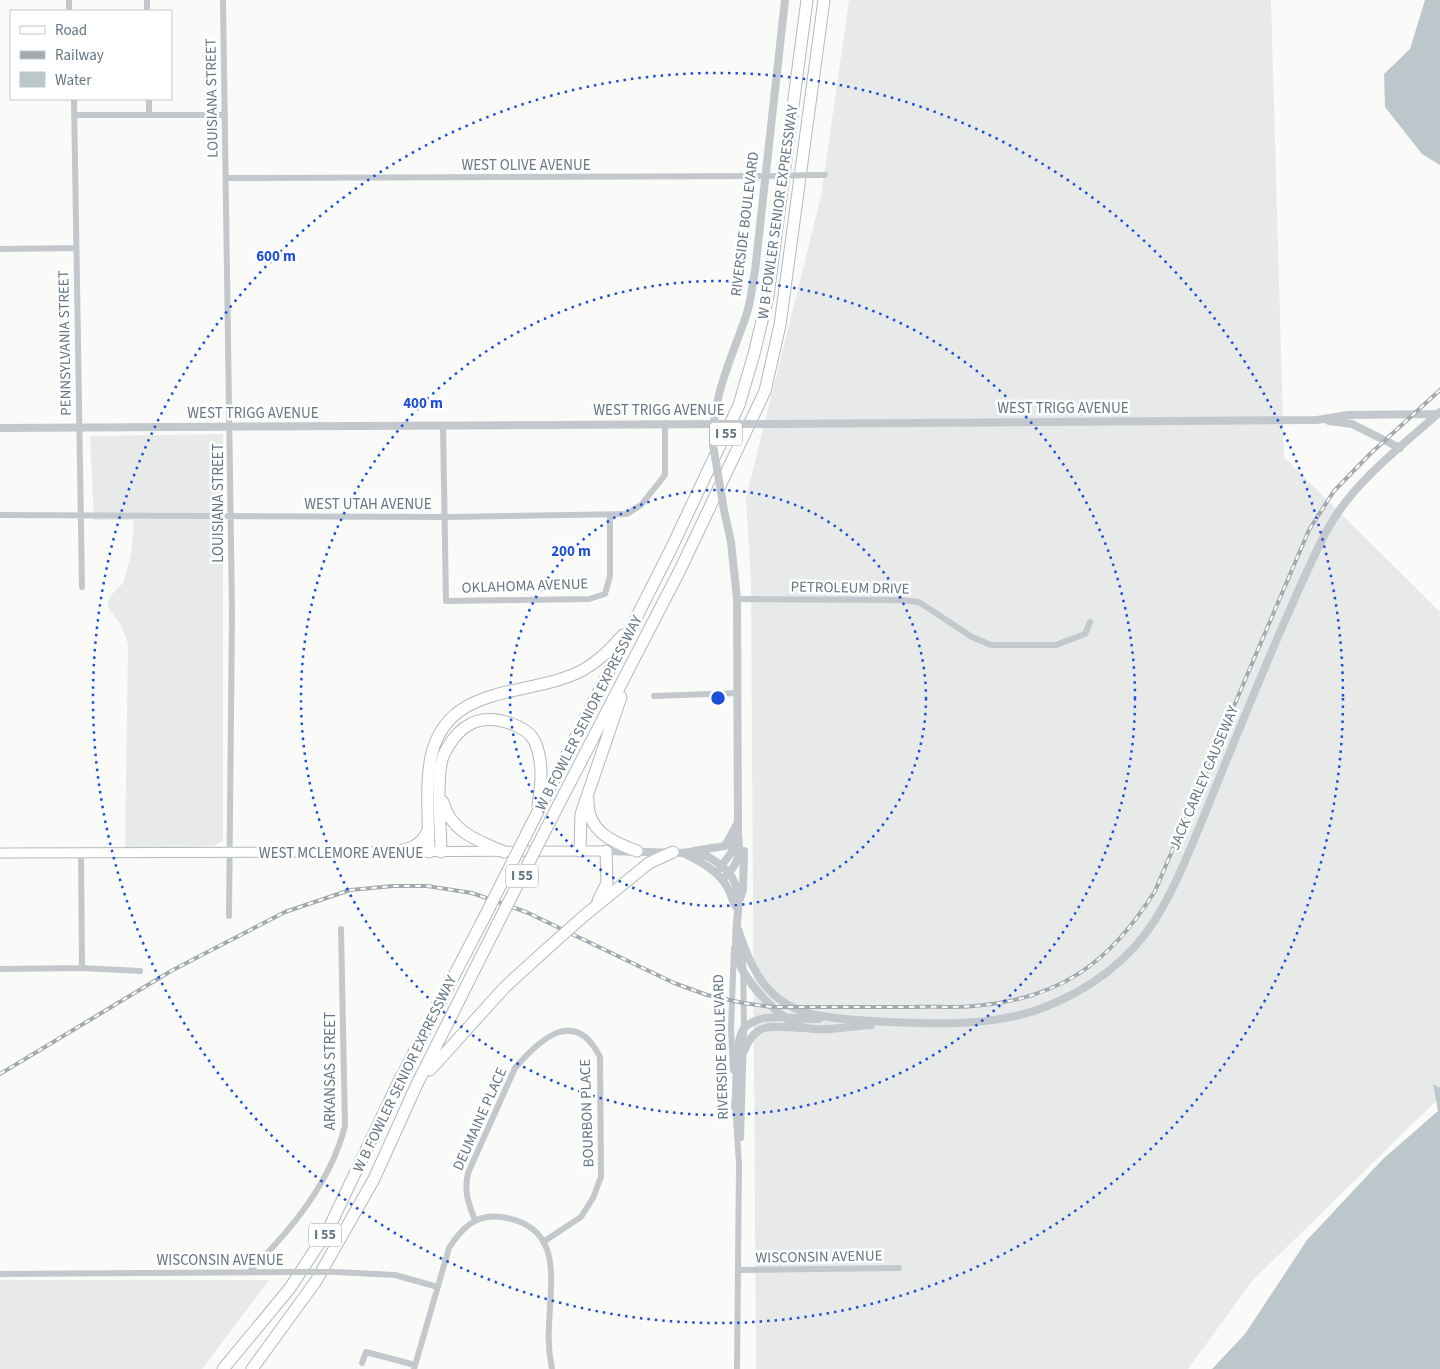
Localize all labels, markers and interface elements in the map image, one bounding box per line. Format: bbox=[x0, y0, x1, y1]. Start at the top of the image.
legend bbox=[10, 10, 172, 100]
text: Road bbox=[55, 20, 87, 41]
street label: LOUISIANA STREET bbox=[200, 38, 224, 158]
text: Railway bbox=[55, 45, 104, 66]
text: Water bbox=[55, 70, 92, 91]
street label: W B FOWLER SENIOR EXPRESSWAY bbox=[753, 102, 804, 321]
street label: RIVERSIDE BOULEVARD bbox=[726, 150, 764, 298]
street label: WEST OLIVE AVENUE bbox=[461, 155, 591, 176]
text: 600 m bbox=[256, 246, 296, 267]
street label: PENNSYLVANIA STREET bbox=[53, 270, 77, 416]
text: 400 m bbox=[403, 393, 443, 414]
street label: WEST TRIGG AVENUE bbox=[997, 398, 1129, 419]
street label: WEST TRIGG AVENUE bbox=[593, 400, 725, 421]
street label: WEST TRIGG AVENUE bbox=[187, 403, 319, 424]
road number: I 55 bbox=[710, 422, 742, 446]
street label: LOUISIANA STREET bbox=[208, 443, 229, 563]
street label: WEST UTAH AVENUE bbox=[304, 494, 432, 515]
text: 200 m bbox=[551, 541, 591, 562]
street label: OKLAHOMA AVENUE bbox=[461, 573, 589, 599]
street label: PETROLEUM DRIVE bbox=[790, 576, 910, 600]
street label: W B FOWLER SENIOR EXPRESSWAY bbox=[530, 611, 648, 814]
centre of rings bbox=[709, 689, 727, 707]
street label: JACK CARLEY CAUSEWAY bbox=[1164, 702, 1244, 853]
street label: WEST MCLEMORE AVENUE bbox=[259, 843, 423, 864]
road number: I 55 bbox=[506, 864, 538, 888]
street label: W B FOWLER SENIOR EXPRESSWAY bbox=[348, 971, 462, 1176]
street label: RIVERSIDE BOULEVARD bbox=[708, 974, 734, 1120]
street label: ARKANSAS STREET bbox=[320, 1012, 341, 1130]
street label: BOURBON PLACE bbox=[575, 1058, 599, 1168]
street label: DEUMAINE PLACE bbox=[448, 1064, 512, 1174]
road number: I 55 bbox=[309, 1224, 341, 1246]
street label: WISCONSIN AVENUE bbox=[755, 1245, 883, 1269]
street label: WISCONSIN AVENUE bbox=[156, 1250, 284, 1271]

